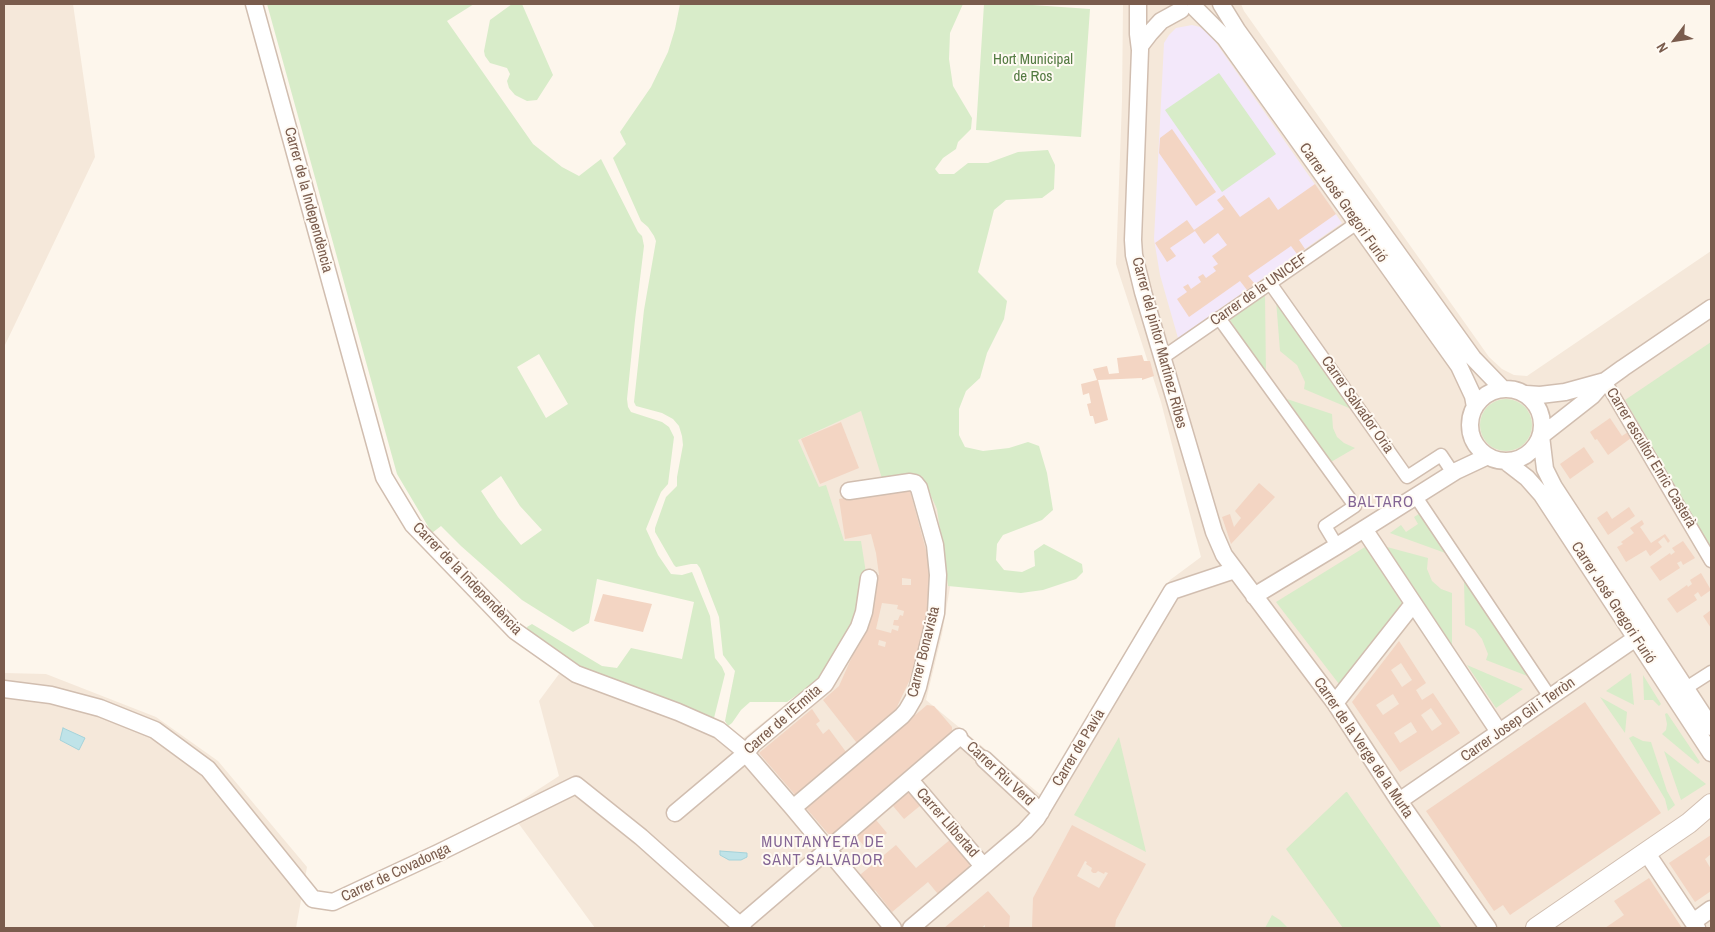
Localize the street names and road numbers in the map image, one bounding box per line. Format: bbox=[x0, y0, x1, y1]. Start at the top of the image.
street label: Carrer de la Independència bbox=[280, 125, 336, 275]
street label: Carrer José Gregori Furió bbox=[1295, 140, 1391, 266]
street label: Carrer de la UNICEF bbox=[1207, 250, 1311, 330]
street label: Carrer del pintor Martinez Ribes bbox=[1127, 255, 1191, 431]
street label: Carrer Salvador Oria bbox=[1317, 353, 1397, 457]
street label: Carrer escultor Enric Casterà bbox=[1602, 385, 1700, 531]
street label: Carrer de la Independència bbox=[409, 519, 525, 639]
street label: Carrer José Gregori Furió bbox=[1567, 539, 1659, 667]
street label: Carrer Bonavista bbox=[904, 605, 944, 699]
street label: Carrer de la Verge de la Murta bbox=[1309, 674, 1417, 822]
street label: Carrer Josep Gil i Terròn bbox=[1457, 674, 1579, 766]
street label: Carrer de l'Ermita bbox=[741, 681, 825, 759]
street label: Carrer de Pavia bbox=[1049, 706, 1109, 790]
street label: Carrer Riu Verd bbox=[962, 738, 1038, 810]
street label: Carrer Llibertad bbox=[912, 785, 982, 861]
street label: Carrer de Covadonga bbox=[339, 840, 453, 906]

